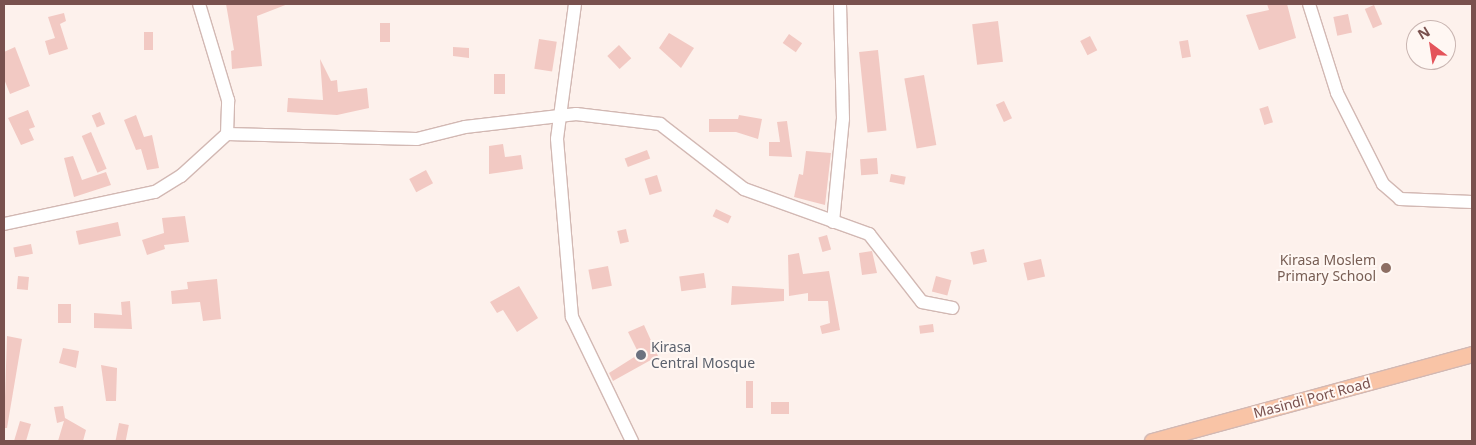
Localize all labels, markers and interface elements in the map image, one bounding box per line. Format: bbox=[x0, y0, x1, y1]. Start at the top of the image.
north arrow bbox=[1406, 20, 1456, 70]
text: N bbox=[1414, 21, 1433, 44]
place label: Kirasa Moslem Primary School bbox=[1277, 252, 1376, 284]
marker: Kirasa Moslem Primary School bbox=[1380, 262, 1392, 274]
place label: Kirasa Central Mosque bbox=[651, 339, 755, 372]
marker: Kirasa Central Mosque bbox=[635, 349, 647, 361]
street label: Masindi Port Road bbox=[1252, 374, 1372, 422]

